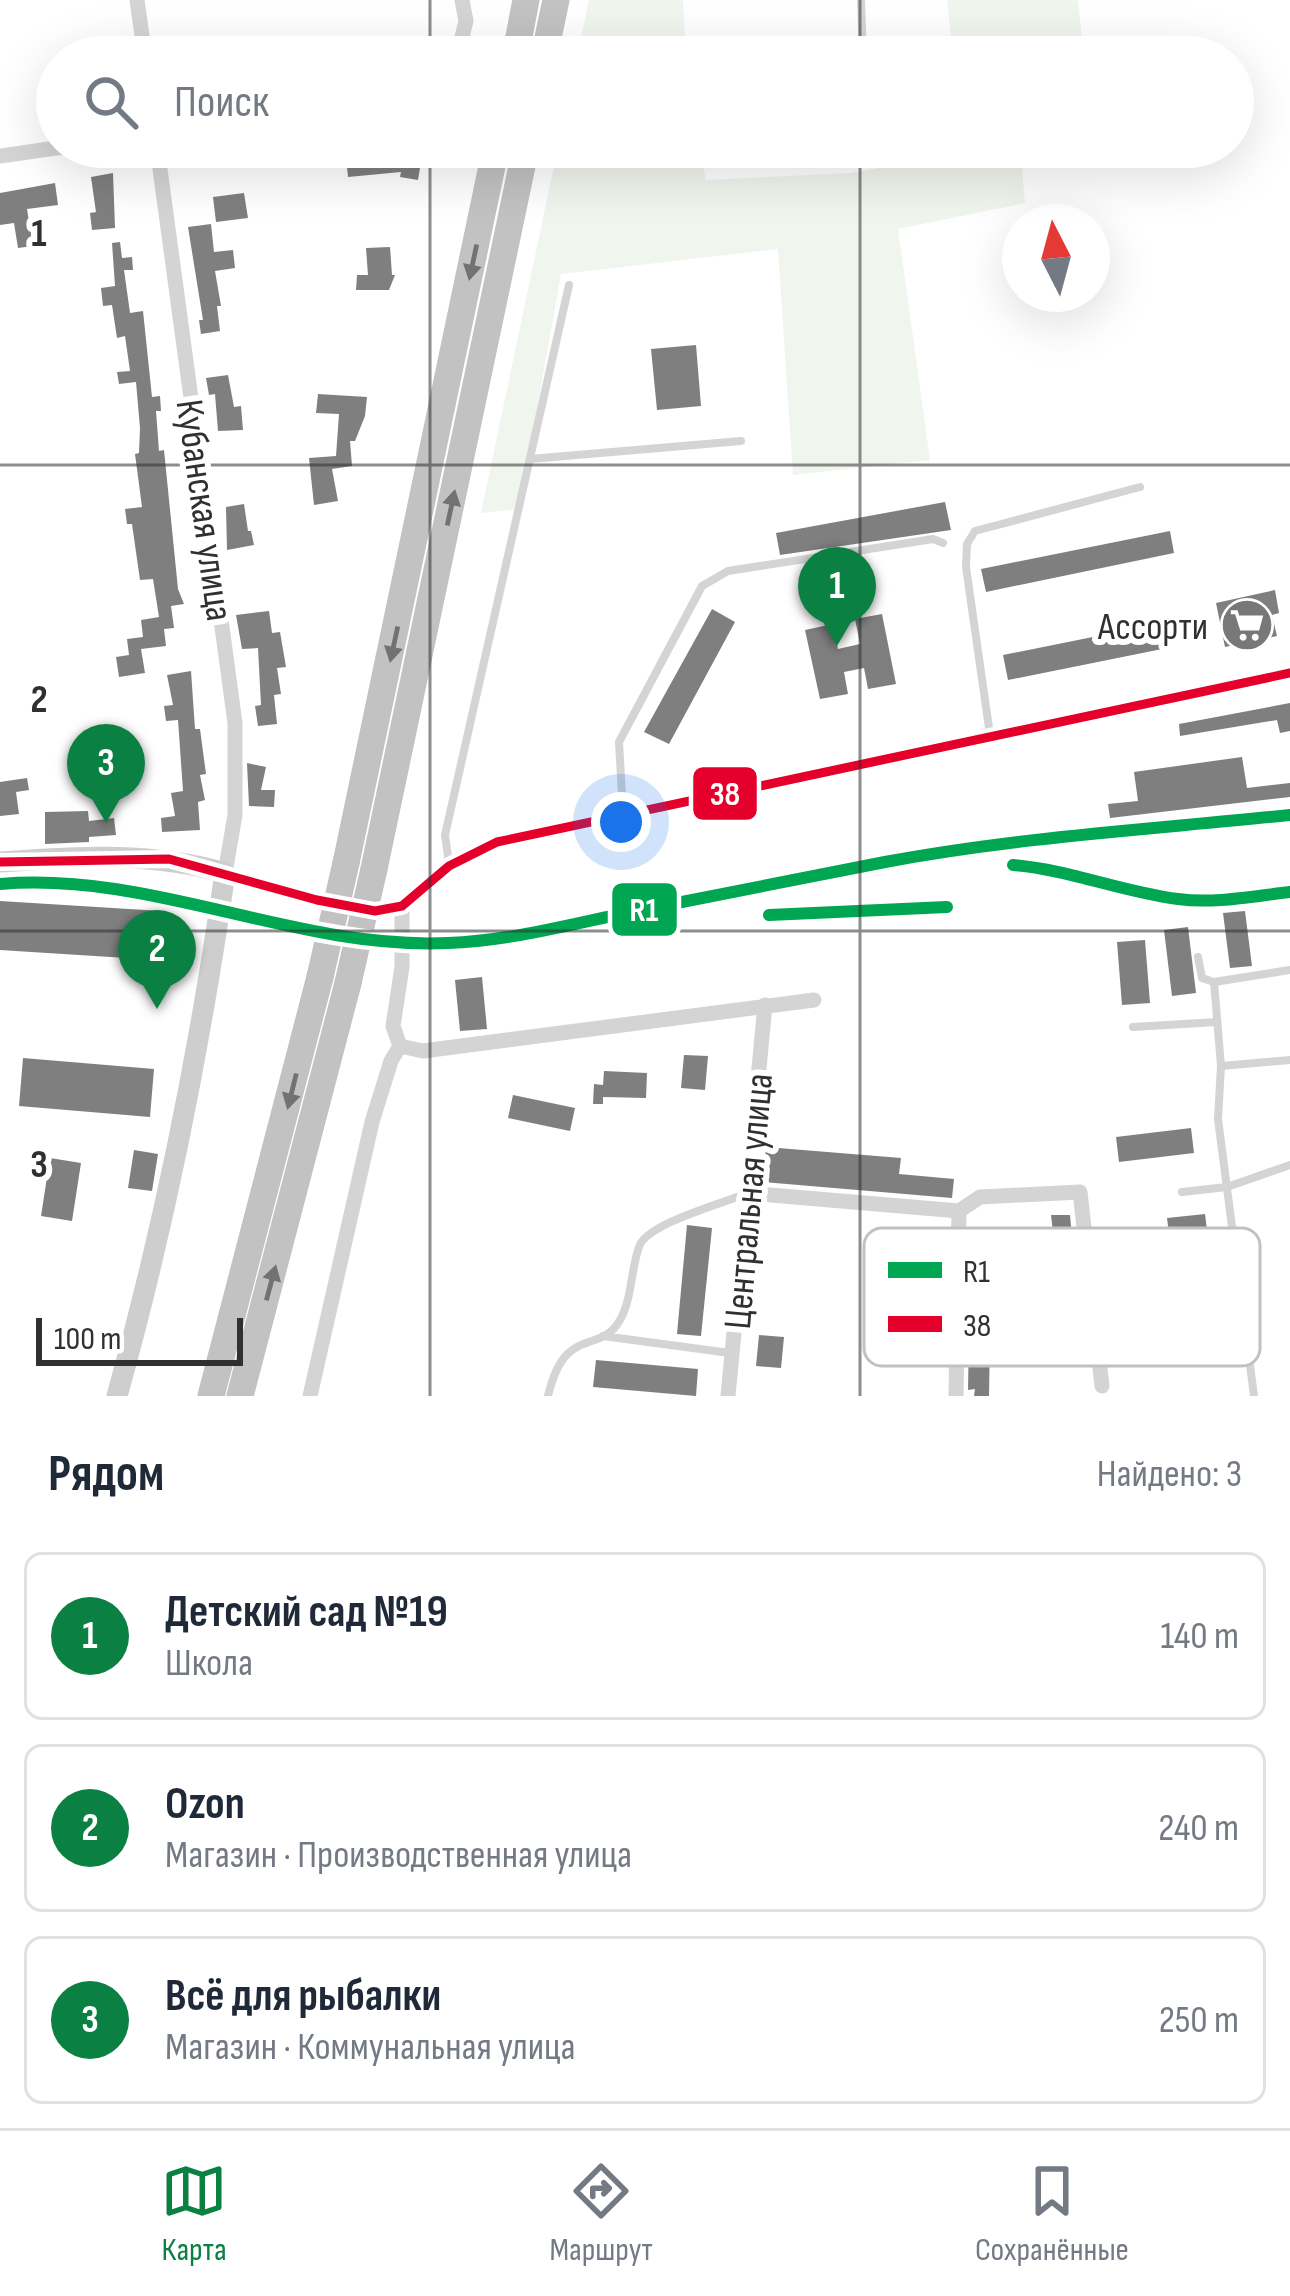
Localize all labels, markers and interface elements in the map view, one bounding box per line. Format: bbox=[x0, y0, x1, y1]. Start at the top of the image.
search box bbox=[36, 36, 1254, 168]
icon: search bbox=[78, 69, 144, 135]
text: Поиск bbox=[174, 75, 269, 130]
north arrow bbox=[1002, 204, 1110, 312]
text: 1 bbox=[31, 211, 47, 258]
one-way arrow bbox=[462, 243, 481, 281]
street label: Кубанская улица bbox=[165, 397, 242, 624]
one-way arrow bbox=[443, 489, 462, 527]
pin: 1 bbox=[798, 547, 876, 646]
supermarket icon: Ассорти bbox=[1219, 597, 1275, 653]
place label: Ассорти bbox=[1097, 604, 1208, 651]
one-way arrow bbox=[384, 625, 403, 663]
text: 2 bbox=[30, 677, 48, 724]
pin: 3 bbox=[67, 724, 145, 823]
line badge: 38 bbox=[691, 765, 759, 822]
text: 38 bbox=[710, 775, 740, 815]
your location bbox=[591, 792, 651, 852]
line badge: R1 bbox=[610, 881, 679, 938]
text: R1 bbox=[629, 891, 659, 931]
pin: 2 bbox=[118, 910, 196, 1009]
street label: Центральная улица bbox=[715, 1071, 784, 1331]
one-way arrow bbox=[282, 1072, 301, 1109]
text: 3 bbox=[30, 1142, 48, 1189]
legend bbox=[864, 1228, 1260, 1366]
text: R1 bbox=[963, 1252, 990, 1292]
one-way arrow bbox=[262, 1264, 281, 1301]
text: 38 bbox=[963, 1306, 991, 1346]
scale bar bbox=[36, 1312, 243, 1365]
text: 100 m bbox=[54, 1319, 121, 1359]
text: Рядом bbox=[48, 1444, 164, 1505]
text: Найдено: 3 bbox=[1097, 1451, 1242, 1498]
text: Детский сад №19 bbox=[165, 1585, 448, 1640]
text: 1 bbox=[82, 1613, 98, 1660]
text: 140 m bbox=[1160, 1613, 1239, 1660]
text: Школа bbox=[165, 1640, 253, 1687]
text: Ozon bbox=[165, 1777, 245, 1832]
text: 2 bbox=[81, 1805, 99, 1852]
text: 240 m bbox=[1158, 1805, 1239, 1852]
text: Магазин · Производственная улица bbox=[165, 1832, 632, 1879]
text: Всё для рыбалки bbox=[165, 1969, 441, 2024]
text: 3 bbox=[81, 1997, 99, 2044]
text: 250 m bbox=[1159, 1997, 1239, 2044]
text: Магазин · Коммунальная улица bbox=[165, 2024, 575, 2071]
tab: Карта bbox=[161, 2158, 227, 2270]
tab: Маршрут bbox=[549, 2158, 653, 2270]
tab: Сохранённые bbox=[975, 2158, 1129, 2270]

